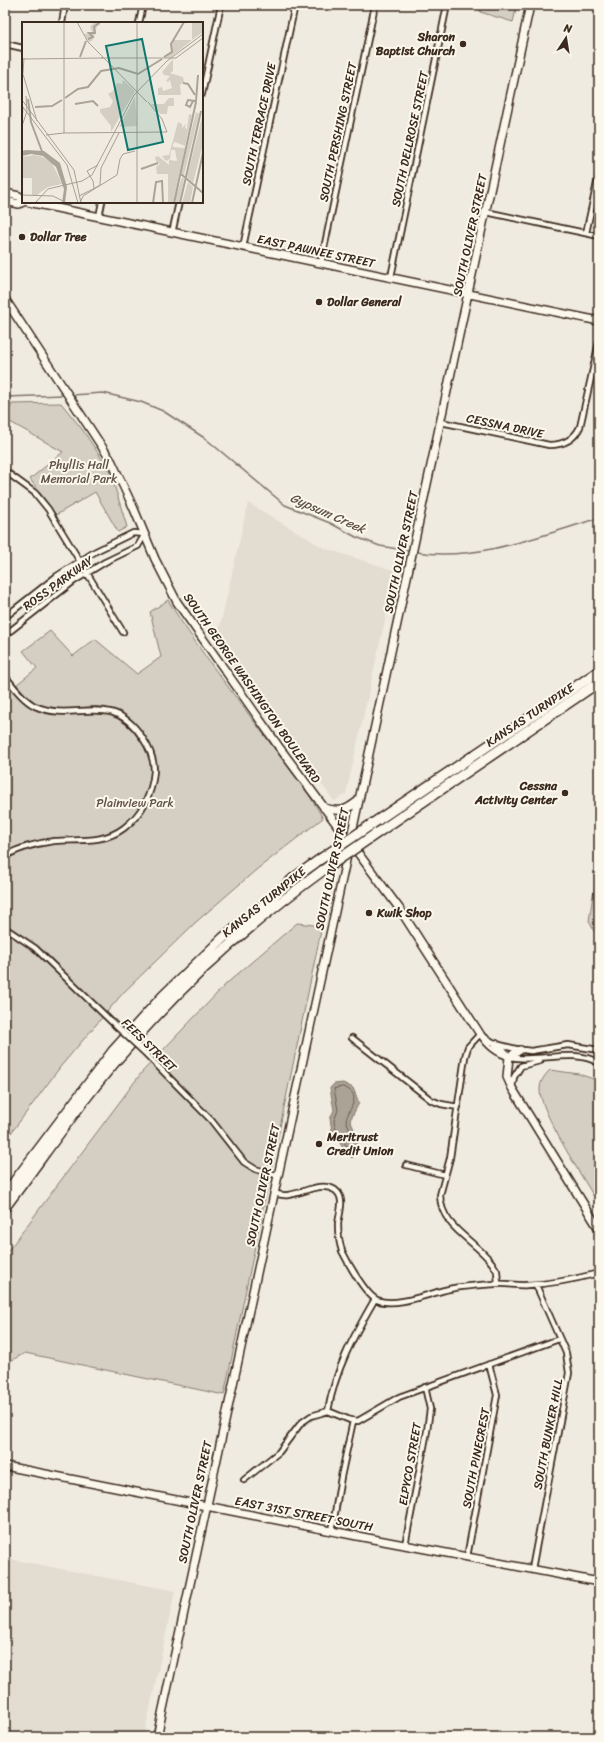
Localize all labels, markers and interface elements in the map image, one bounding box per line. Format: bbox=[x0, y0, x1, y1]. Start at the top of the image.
north arrow bbox=[546, 18, 586, 58]
text: N bbox=[561, 18, 574, 39]
inset map bbox=[22, 22, 203, 203]
place label: Sharon Baptist Church bbox=[376, 26, 456, 62]
marker: Sharon Baptist Church bbox=[458, 39, 468, 49]
street label: SOUTH TERRACE DRIVE bbox=[235, 59, 283, 187]
street label: SOUTH PERSHING STREET bbox=[312, 59, 364, 204]
street label: SOUTH DELLROSE STREET bbox=[385, 68, 435, 209]
street label: SOUTH OLIVER STREET bbox=[446, 171, 494, 298]
place label: Dollar Tree bbox=[30, 226, 87, 248]
street label: EAST PAWNEE STREET bbox=[255, 228, 378, 274]
marker: Dollar Tree bbox=[17, 232, 27, 242]
place label: Dollar General bbox=[327, 291, 402, 313]
marker: Dollar General bbox=[314, 297, 324, 307]
street label: CESSNA DRIVE bbox=[464, 407, 547, 445]
park label: Phyllis Hall Memorial Park bbox=[41, 454, 118, 490]
water label: Gypsum Creek bbox=[286, 486, 371, 540]
street label: SOUTH OLIVER STREET bbox=[377, 488, 425, 615]
street label: ROSS PARKWAY bbox=[18, 549, 98, 616]
street label: SOUTH GEORGE WASHINGTON BOULEVARD bbox=[177, 588, 327, 788]
street label: KANSAS TURNPIKE bbox=[481, 676, 580, 753]
place label: Cessna Activity Center bbox=[474, 775, 558, 811]
marker: Cessna Activity Center bbox=[560, 788, 570, 798]
park label: Plainview Park bbox=[96, 792, 174, 814]
street label: SOUTH OLIVER STREET bbox=[308, 805, 356, 932]
street label: KANSAS TURNPIKE bbox=[217, 860, 312, 943]
place label: Kwik Shop bbox=[376, 902, 432, 924]
marker: Kwik Shop bbox=[364, 908, 374, 918]
street label: FEES STREET bbox=[116, 1013, 183, 1078]
street label: SOUTH OLIVER STREET bbox=[239, 1121, 287, 1248]
place label: Meritrust Credit Union bbox=[326, 1126, 394, 1162]
marker: Meritrust Credit Union bbox=[314, 1139, 324, 1149]
street label: SOUTH BUNKER HILL bbox=[526, 1376, 570, 1491]
street label: SOUTH PINECREST bbox=[455, 1405, 497, 1510]
street label: ELPYCO STREET bbox=[392, 1420, 428, 1507]
street label: SOUTH OLIVER STREET bbox=[171, 1438, 219, 1565]
street label: EAST 31ST STREET SOUTH bbox=[233, 1490, 375, 1538]

